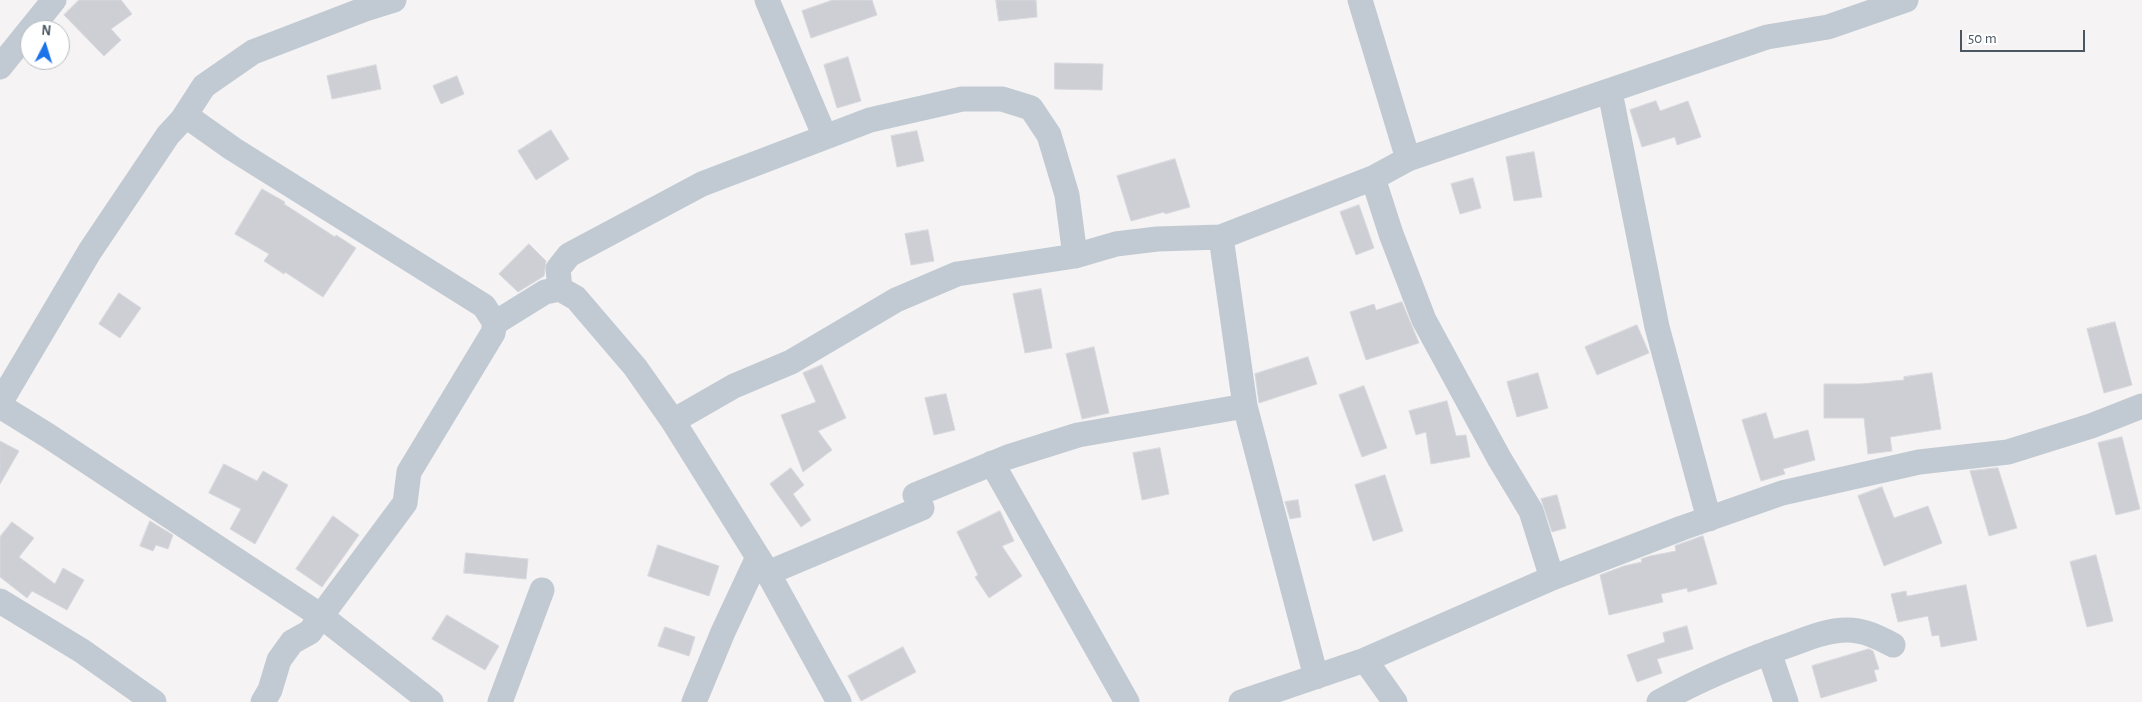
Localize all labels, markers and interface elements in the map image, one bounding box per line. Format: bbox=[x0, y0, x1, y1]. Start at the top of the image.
north arrow bbox=[20, 20, 70, 70]
scale bar bbox=[1962, 20, 2087, 52]
text: N bbox=[41, 24, 52, 38]
text: 50 m bbox=[1968, 31, 1997, 46]

